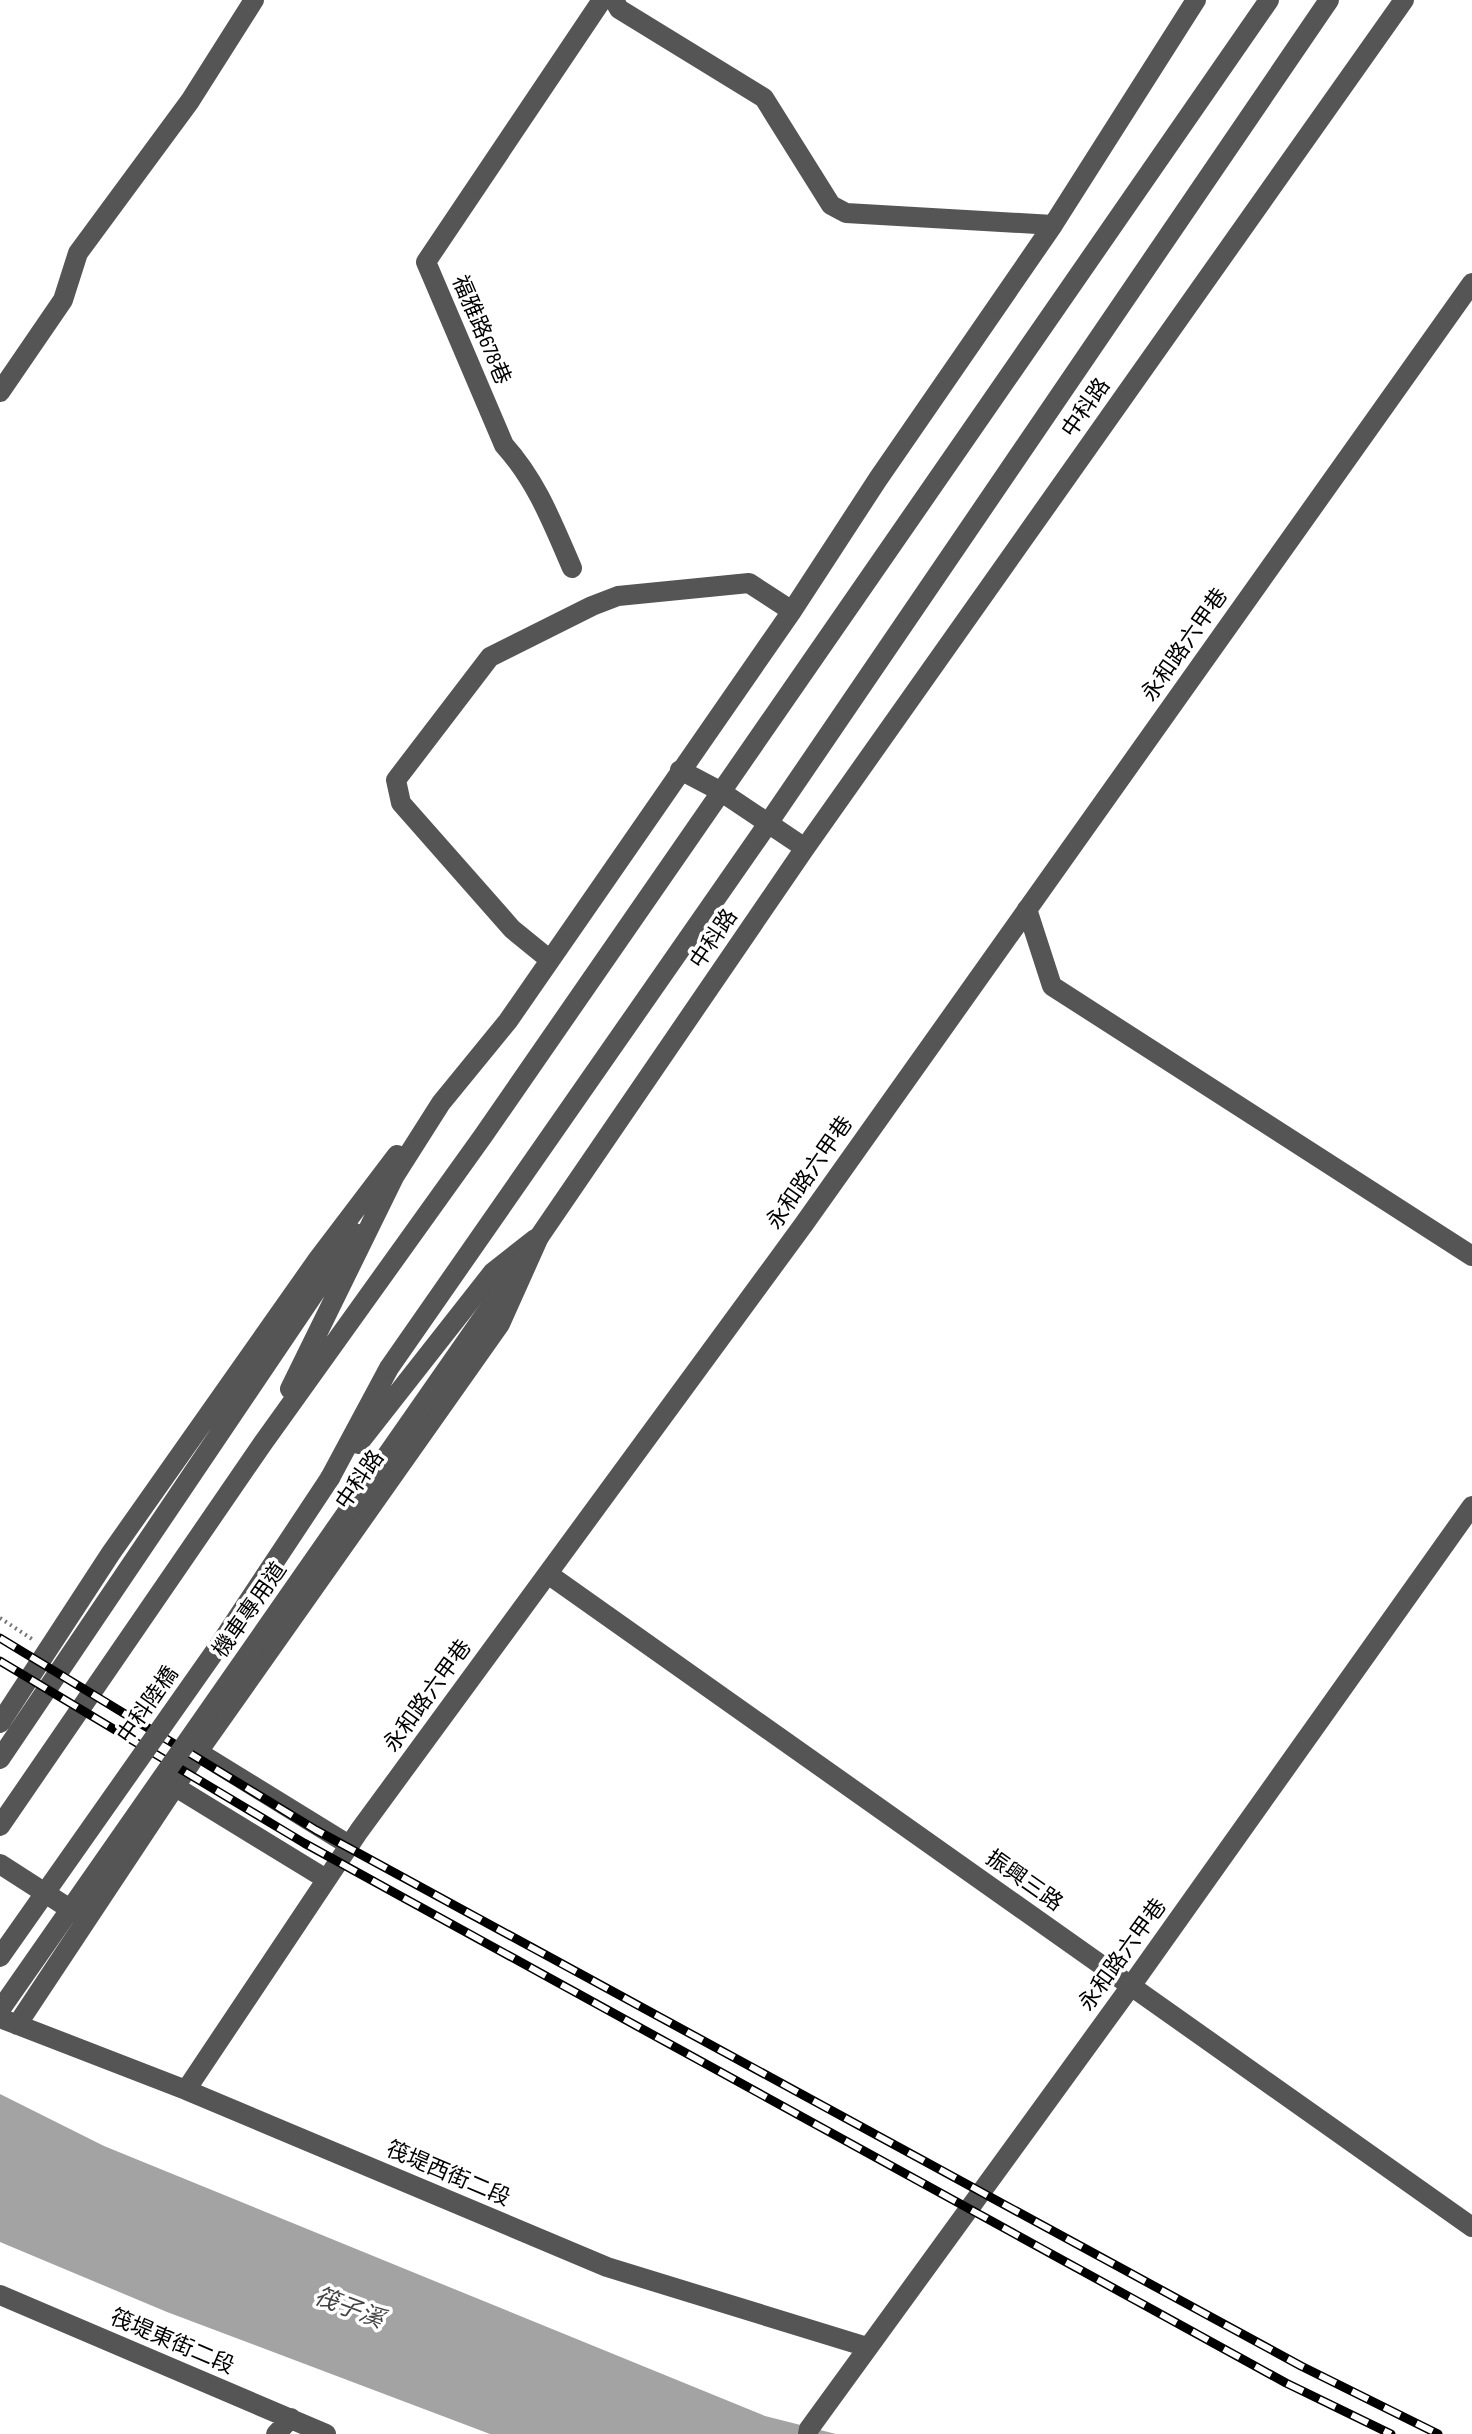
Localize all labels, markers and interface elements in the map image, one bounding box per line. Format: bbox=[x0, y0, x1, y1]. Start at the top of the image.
street label: 福雅路678巷 bbox=[446, 271, 516, 389]
street label: 中科路 bbox=[1056, 373, 1116, 443]
street label: 永和路六甲巷 bbox=[1136, 583, 1234, 707]
street label: 中科路 bbox=[684, 904, 744, 974]
street label: 永和路六甲巷 bbox=[761, 1111, 859, 1235]
street label: 中科路 bbox=[330, 1445, 390, 1515]
street label: 機車專用道 bbox=[207, 1557, 293, 1663]
street label: 永和路六甲巷 bbox=[378, 1635, 478, 1757]
street label: 中科陸橋 bbox=[112, 1661, 184, 1749]
street label: 振興三路 bbox=[980, 1845, 1068, 1917]
street label: 永和路六甲巷 bbox=[1073, 1894, 1173, 2016]
street label: 筏堤西街二段 bbox=[382, 2136, 514, 2212]
water label: 筏子溪 bbox=[310, 2282, 391, 2336]
street label: 筏堤東街二段 bbox=[106, 2304, 238, 2380]

